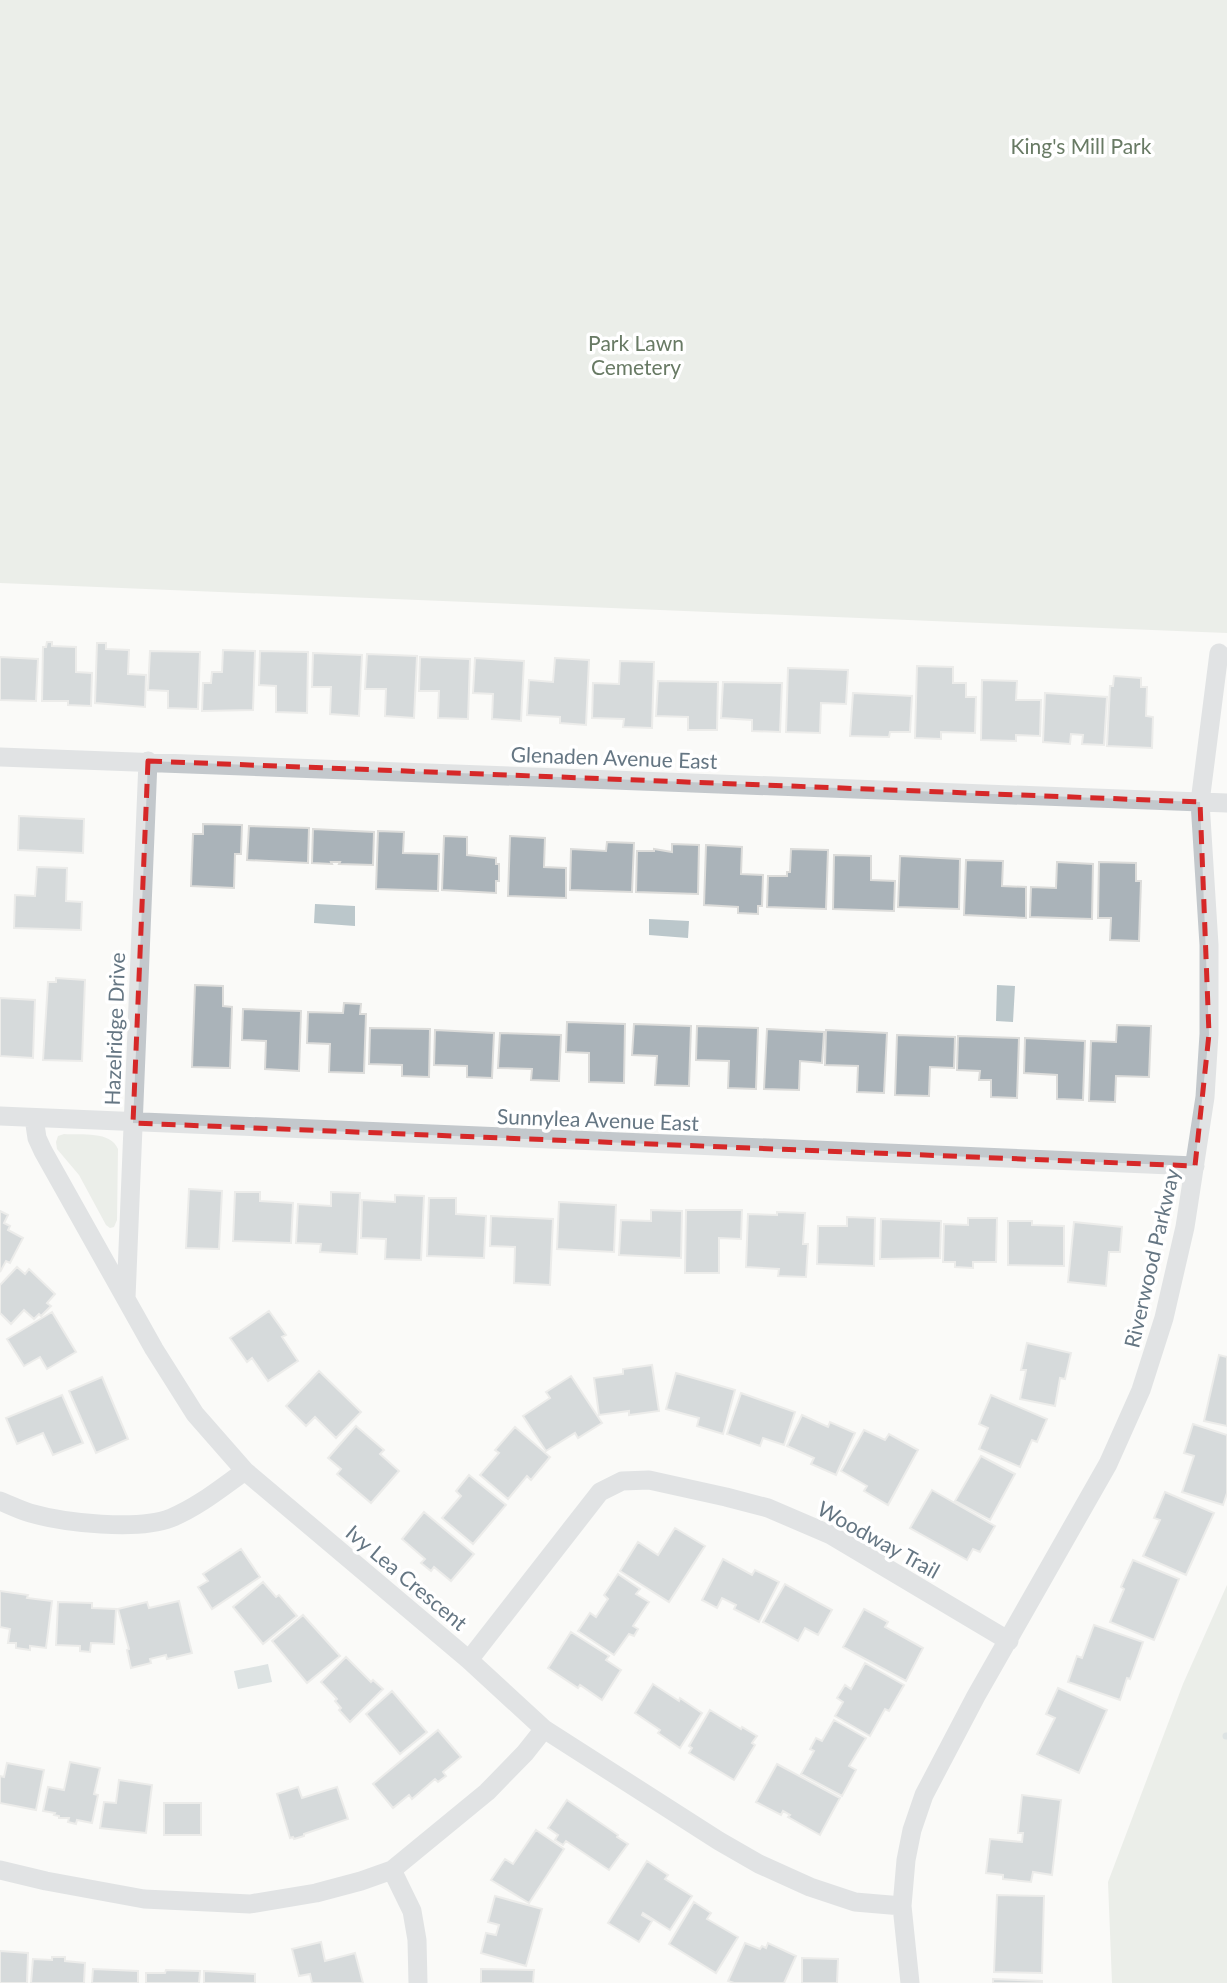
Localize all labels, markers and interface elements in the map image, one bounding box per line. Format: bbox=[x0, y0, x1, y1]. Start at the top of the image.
park label: King's Mill Park bbox=[1011, 133, 1152, 158]
park label: Park Lawn Cemetery bbox=[588, 330, 684, 379]
street label: Glenaden Avenue East bbox=[510, 741, 718, 773]
street label: Hazelridge Drive bbox=[99, 952, 129, 1106]
street label: Sunnylea Avenue East bbox=[497, 1103, 700, 1135]
street label: Riverwood Parkway bbox=[1118, 1166, 1184, 1350]
street label: Woodway Trail bbox=[814, 1495, 944, 1583]
street label: Ivy Lea Crescent bbox=[341, 1519, 473, 1635]

